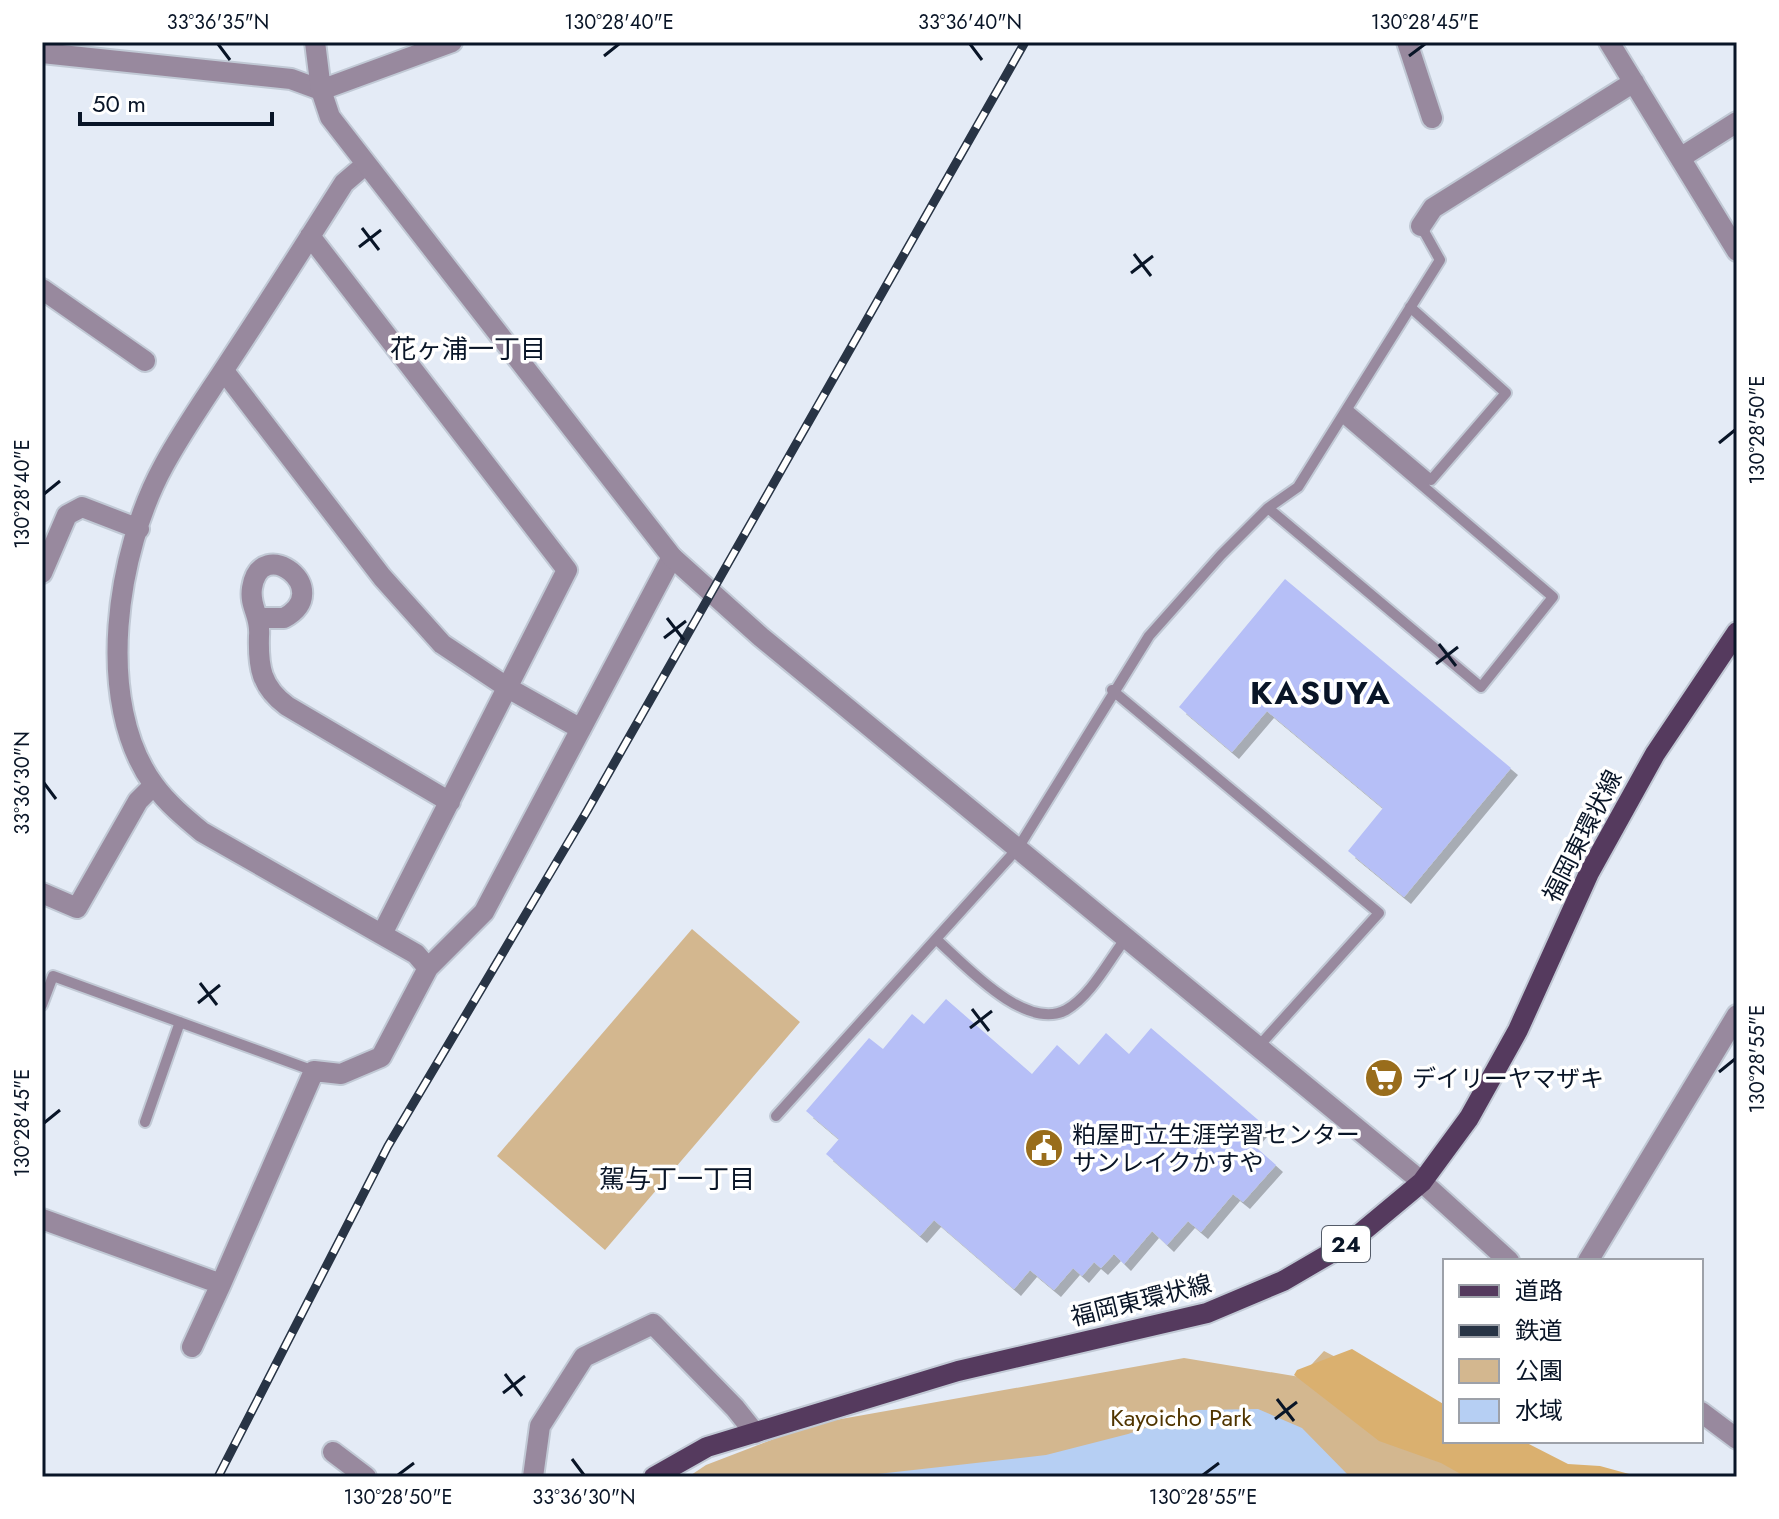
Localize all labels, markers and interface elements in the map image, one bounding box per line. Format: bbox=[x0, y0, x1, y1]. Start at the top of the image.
text: 33°36'35"N bbox=[167, 8, 269, 37]
text: 130°28'40"E bbox=[564, 8, 674, 37]
text: 33°36'40"N bbox=[918, 8, 1022, 37]
text: 130°28'45"E bbox=[1371, 8, 1479, 37]
scale bar bbox=[80, 76, 272, 126]
text: 50 m bbox=[92, 86, 146, 121]
district label: 花ヶ浦一丁目 bbox=[390, 330, 546, 368]
text: 130°28'50"E bbox=[1743, 375, 1772, 485]
text: 130°28'40"E bbox=[8, 439, 37, 549]
district label: KASUYA bbox=[1250, 670, 1392, 716]
text: 33°36'30"N bbox=[8, 731, 37, 835]
street label: 福岡東環状線 bbox=[1534, 764, 1630, 908]
text: 130°28'55"E bbox=[1743, 1005, 1772, 1113]
supermarket icon: デイリーヤマザキ bbox=[1363, 1057, 1405, 1099]
place label: デイリーヤマザキ bbox=[1412, 1061, 1604, 1096]
text: 130°28'45"E bbox=[8, 1069, 37, 1177]
place label: 粕屋町立生涯学習センター サンレイクかすや bbox=[1072, 1117, 1360, 1180]
public building icon: 粕屋町立生涯学習センター サンレイクかすや bbox=[1023, 1127, 1065, 1169]
district label: 駕与丁一丁目 bbox=[599, 1160, 755, 1198]
road number: 24 bbox=[1322, 1226, 1370, 1262]
legend bbox=[1443, 1259, 1703, 1443]
street label: 福岡東環状線 bbox=[1067, 1266, 1215, 1334]
text: 道路 bbox=[1515, 1273, 1563, 1308]
text: 鉄道 bbox=[1515, 1313, 1563, 1348]
text: 公園 bbox=[1515, 1353, 1563, 1388]
text: 水域 bbox=[1515, 1393, 1563, 1428]
park label: Kayoicho Park bbox=[1110, 1400, 1252, 1435]
text: 130°28'50"E bbox=[343, 1483, 453, 1512]
text: 33°36'30"N bbox=[532, 1483, 636, 1512]
text: 130°28'55"E bbox=[1149, 1483, 1257, 1512]

